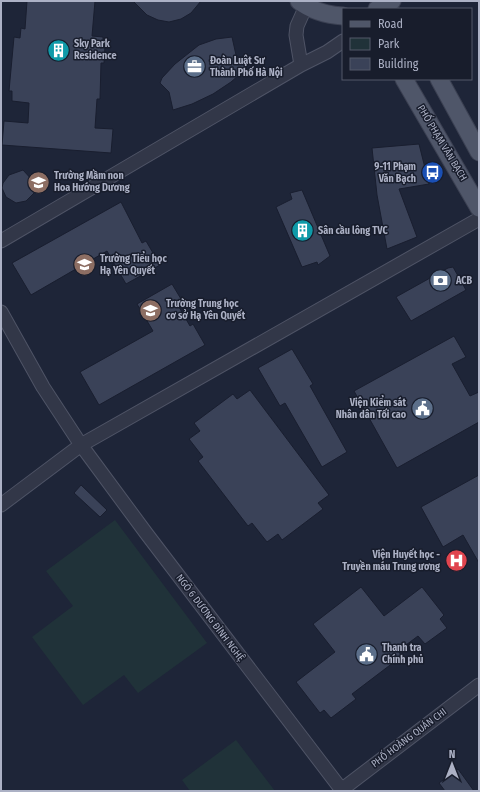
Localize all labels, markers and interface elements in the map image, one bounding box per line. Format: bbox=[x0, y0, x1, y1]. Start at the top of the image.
legend bbox=[342, 8, 472, 80]
text: Road bbox=[378, 17, 403, 31]
building icon: Sky Park Residence bbox=[46, 37, 72, 63]
text: Park bbox=[378, 37, 400, 51]
place label: Sky Park Residence bbox=[74, 38, 117, 62]
office icon: Đoàn Luật Sư Thành Phố Hà Nội bbox=[181, 54, 207, 80]
place label: Đoàn Luật Sư Thành Phố Hà Nội bbox=[210, 54, 283, 79]
text: Building bbox=[378, 57, 419, 71]
street label: PHỐ PHẠM VĂN BẠCH bbox=[415, 101, 472, 183]
bus stop icon: 9-11 Phạm Văn Bạch bbox=[419, 160, 445, 186]
place label: 9-11 Phạm Văn Bạch bbox=[374, 161, 416, 185]
school or university icon: Trường Mầm non Hoa Hướng Dương bbox=[25, 169, 51, 195]
place label: Trường Mầm non Hoa Hướng Dương bbox=[54, 169, 130, 194]
building icon: Sân cầu lông TVC bbox=[290, 218, 316, 244]
place label: Sân cầu lông TVC bbox=[318, 224, 388, 237]
place label: Trường Tiểu học Hạ Yên Quyết bbox=[100, 251, 167, 277]
school or university icon: Trường Tiểu học Hạ Yên Quyết bbox=[72, 252, 98, 278]
bank icon: ACB bbox=[428, 268, 454, 294]
place label: ACB bbox=[455, 275, 473, 287]
school or university icon: Trường Trung học cơ sở Hạ Yên Quyết bbox=[138, 297, 164, 323]
place label: Trường Trung học cơ sở Hạ Yên Quyết bbox=[166, 297, 246, 322]
place label: Viện Kiểm sát Nhân dân Tối cao bbox=[336, 395, 407, 421]
public building icon: Viện Kiểm sát Nhân dân Tối cao bbox=[409, 396, 435, 422]
place label: Viện Huyết học - Truyền máu Trung ương bbox=[342, 548, 440, 573]
hospital icon: Viện Huyết học - Truyền máu Trung ương bbox=[443, 548, 469, 574]
street label: NGÕ 6 DƯƠNG ĐÌNH NGHỆ bbox=[173, 571, 248, 664]
public building icon: Thanh tra Chính phủ bbox=[354, 641, 380, 667]
place label: Thanh tra Chính phủ bbox=[382, 642, 423, 666]
street label: PHỐ HOÀNG QUÁN CHI bbox=[367, 703, 449, 770]
north arrow bbox=[432, 744, 472, 784]
text: N bbox=[449, 748, 455, 761]

